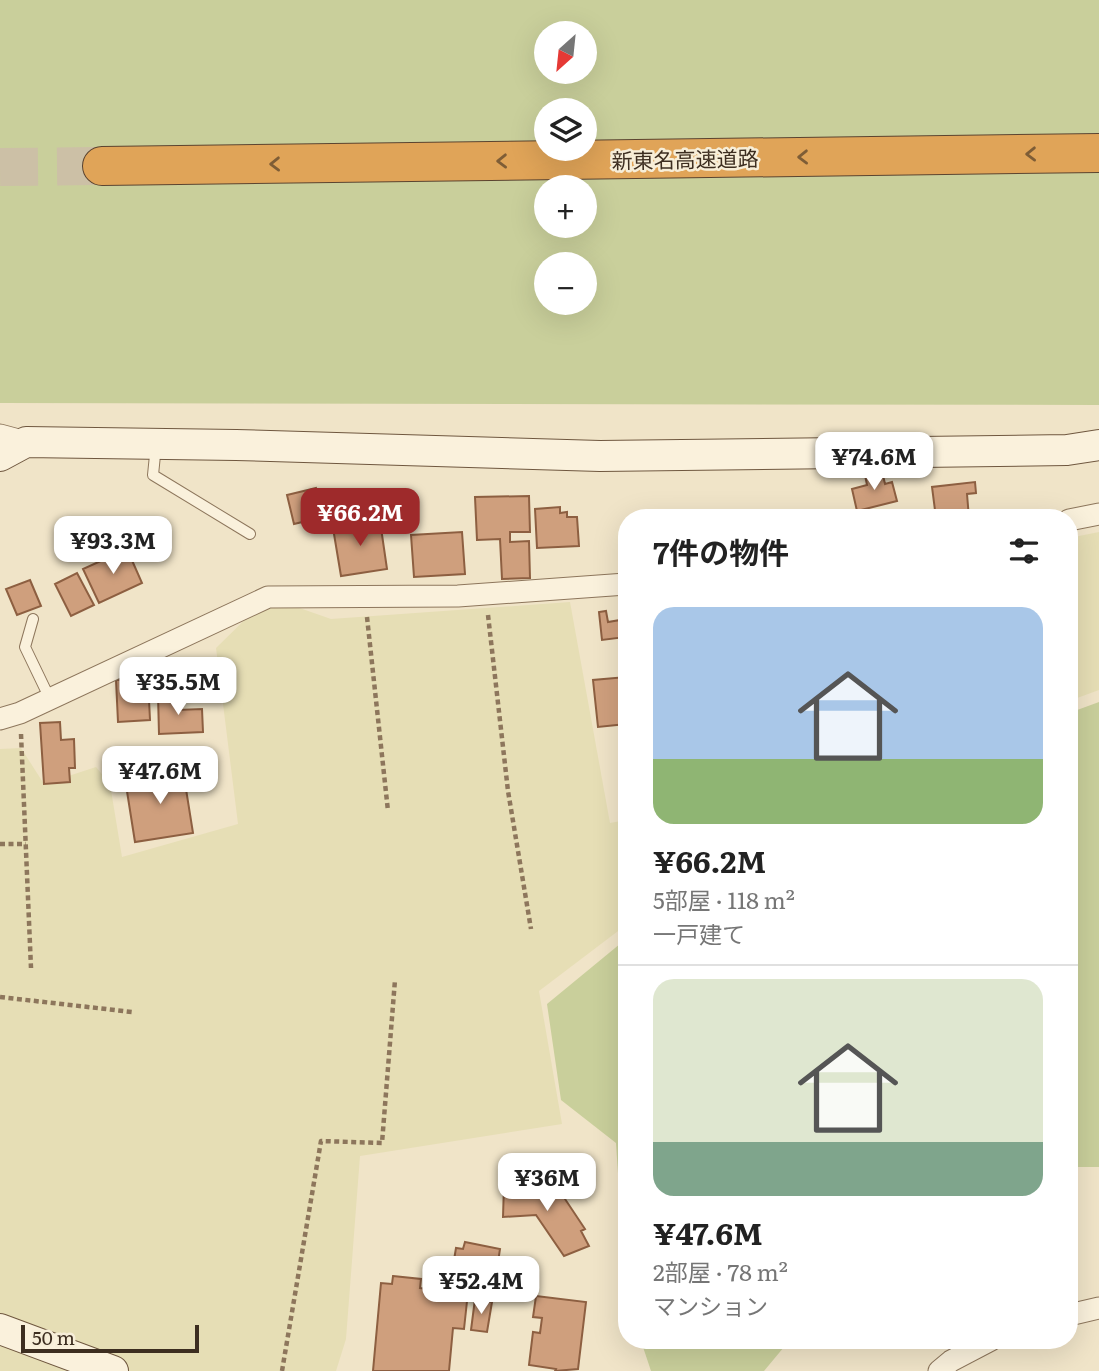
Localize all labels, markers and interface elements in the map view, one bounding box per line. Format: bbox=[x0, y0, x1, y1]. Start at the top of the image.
north arrow bbox=[534, 21, 597, 84]
map controls bbox=[534, 21, 597, 315]
button: layers bbox=[534, 98, 597, 161]
street label: 新東名高速道路 bbox=[611, 141, 759, 175]
one-way arrow bbox=[1025, 146, 1036, 162]
one-way arrow bbox=[798, 149, 808, 165]
one-way arrow bbox=[497, 153, 507, 169]
one-way arrow bbox=[269, 156, 280, 172]
button: + bbox=[534, 175, 597, 238]
button: − bbox=[534, 252, 597, 315]
pin: ¥74.6M bbox=[817, 433, 931, 492]
text: ¥74.6M bbox=[831, 438, 917, 472]
pin: ¥66.2M bbox=[303, 489, 417, 548]
text: ¥66.2M bbox=[317, 494, 403, 528]
pin: ¥93.3M bbox=[56, 516, 170, 576]
text: ¥93.3M bbox=[70, 522, 156, 556]
text: 7件の物件 bbox=[653, 529, 789, 573]
icon: filters bbox=[1005, 532, 1043, 570]
icon: home bbox=[785, 653, 911, 779]
pin: ¥35.5M bbox=[121, 658, 235, 717]
text: ¥35.5M bbox=[135, 663, 221, 697]
pin: ¥47.6M bbox=[103, 746, 217, 806]
text: ¥47.6M bbox=[118, 752, 202, 786]
text: ¥66.2M bbox=[653, 838, 766, 882]
text: 5部屋 · 118 m² bbox=[653, 882, 795, 916]
text: 一戸建て bbox=[653, 916, 745, 950]
icon: home bbox=[785, 1025, 911, 1151]
pin: ¥36M bbox=[506, 1154, 588, 1213]
text: ¥36M bbox=[514, 1159, 580, 1193]
text: ¥47.6M bbox=[653, 1210, 763, 1254]
text: 2部屋 · 78 m² bbox=[653, 1254, 788, 1288]
pin: ¥52.4M bbox=[424, 1256, 538, 1316]
text: ¥52.4M bbox=[438, 1262, 524, 1296]
text: マンション bbox=[653, 1288, 768, 1322]
scale bar bbox=[21, 1322, 200, 1354]
text: 50 m bbox=[32, 1323, 75, 1351]

